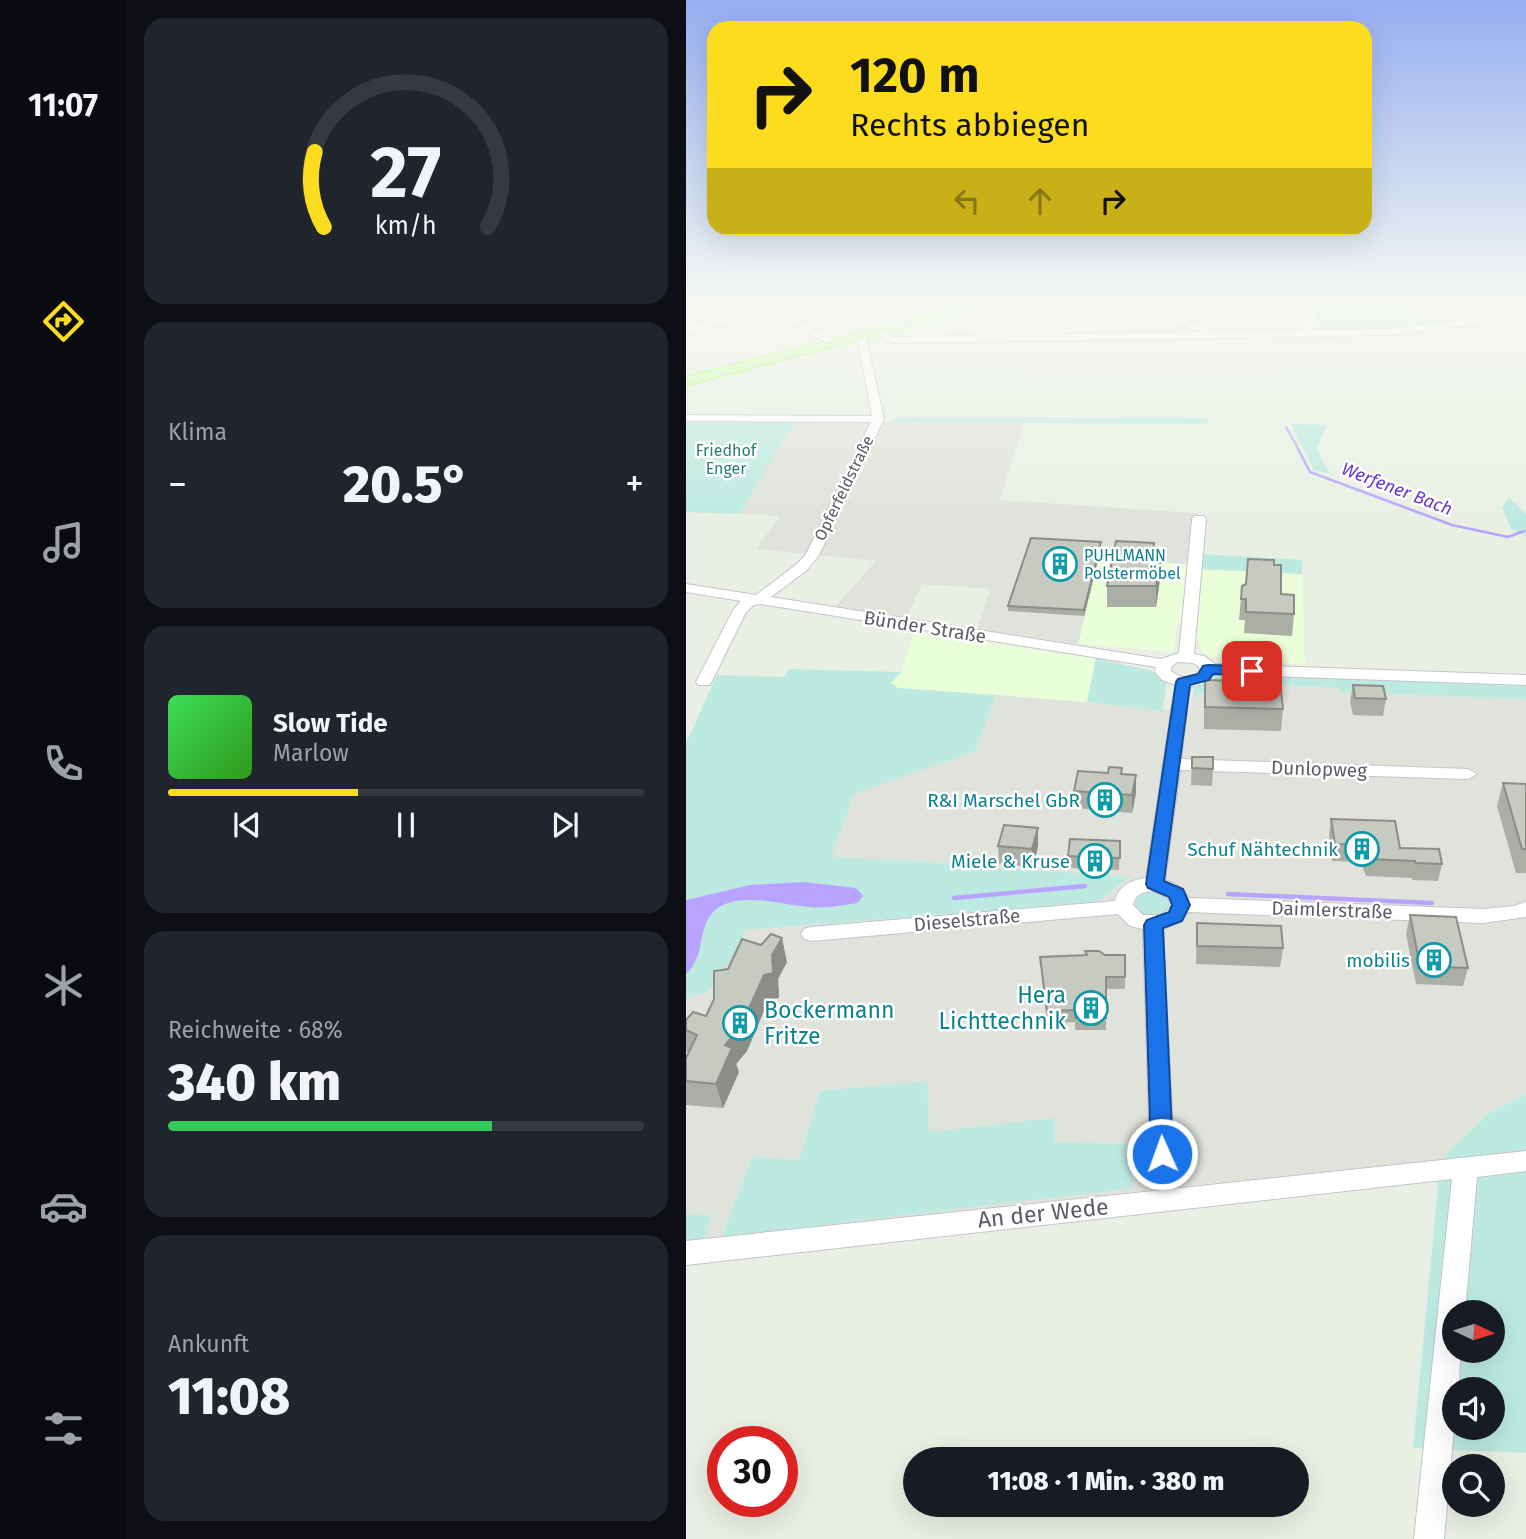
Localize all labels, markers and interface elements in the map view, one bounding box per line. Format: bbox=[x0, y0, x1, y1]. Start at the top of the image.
text: 120 m bbox=[850, 46, 980, 105]
icon: right bbox=[735, 49, 826, 140]
text: 11:07 bbox=[28, 86, 98, 124]
text: Rechts abbiegen bbox=[850, 106, 1090, 144]
text: 27 bbox=[371, 129, 441, 216]
icon: left bbox=[948, 182, 986, 220]
icon: ahead bbox=[1021, 182, 1059, 220]
icon: right bbox=[1094, 182, 1132, 220]
text: km/h bbox=[375, 211, 437, 241]
icon: directions bbox=[39, 297, 88, 346]
text: Klima bbox=[168, 418, 227, 446]
street label: Opferfeldstraße bbox=[810, 432, 878, 544]
park label: Friedhof Enger bbox=[696, 441, 758, 478]
text: 20.5° bbox=[343, 453, 469, 516]
water label: Werfener Bach bbox=[1338, 458, 1456, 520]
text: − bbox=[168, 461, 187, 507]
text: + bbox=[625, 461, 644, 507]
icon: music bbox=[39, 518, 88, 567]
building icon: PUHLMANN Polstermöbel bbox=[1041, 545, 1079, 583]
place label: PUHLMANN Polstermöbel bbox=[1084, 546, 1181, 583]
street label: Bünder Straße bbox=[862, 606, 988, 648]
pin bbox=[1222, 641, 1282, 701]
icon: arrive bbox=[1233, 652, 1271, 690]
text: Slow Tide bbox=[273, 708, 388, 739]
icon: phone bbox=[39, 739, 88, 788]
text: Marlow bbox=[273, 739, 349, 767]
street label: Dunlopweg bbox=[1271, 756, 1368, 782]
building icon: R&I Marschel GbR bbox=[1086, 781, 1124, 819]
place label: R&I Marschel GbR bbox=[927, 789, 1081, 812]
icon: previous bbox=[228, 806, 266, 844]
icon: pause bbox=[387, 806, 425, 844]
icon: next bbox=[546, 806, 584, 844]
building icon: Schuf Nähtechnik bbox=[1343, 830, 1381, 868]
place label: Schuf Nähtechnik bbox=[1187, 838, 1338, 861]
building icon: Miele & Kruse bbox=[1076, 842, 1114, 880]
place label: Miele & Kruse bbox=[951, 850, 1070, 873]
street label: Daimlerstraße bbox=[1271, 896, 1393, 924]
street label: Dieselstraße bbox=[913, 904, 1021, 936]
building icon: mobilis bbox=[1415, 941, 1453, 979]
place label: mobilis bbox=[1346, 949, 1410, 972]
icon: climate bbox=[39, 961, 88, 1010]
place label: Hera Lichttechnik bbox=[939, 981, 1066, 1035]
building icon: Hera Lichttechnik bbox=[1072, 989, 1110, 1027]
place label: Bockermann Fritze bbox=[764, 996, 895, 1050]
building icon: Bockermann Fritze bbox=[721, 1004, 759, 1042]
text: Reichweite · 68% bbox=[168, 1016, 343, 1044]
text: 340 km bbox=[168, 1051, 341, 1114]
position arrow bbox=[1125, 1117, 1199, 1191]
icon: car bbox=[39, 1182, 88, 1231]
street label: An der Wede bbox=[976, 1192, 1110, 1234]
north arrow bbox=[1442, 1300, 1505, 1363]
map controls bbox=[1442, 1300, 1505, 1517]
text: Ankunft bbox=[168, 1330, 249, 1358]
text: 11:08 bbox=[168, 1365, 290, 1428]
button: sound bbox=[1442, 1377, 1505, 1440]
icon: filters bbox=[39, 1404, 88, 1453]
speed limit sign: 30 bbox=[707, 1426, 798, 1517]
button: search bbox=[1442, 1454, 1505, 1517]
text: 11:08 · 1 Min. · 380 m bbox=[988, 1466, 1224, 1497]

